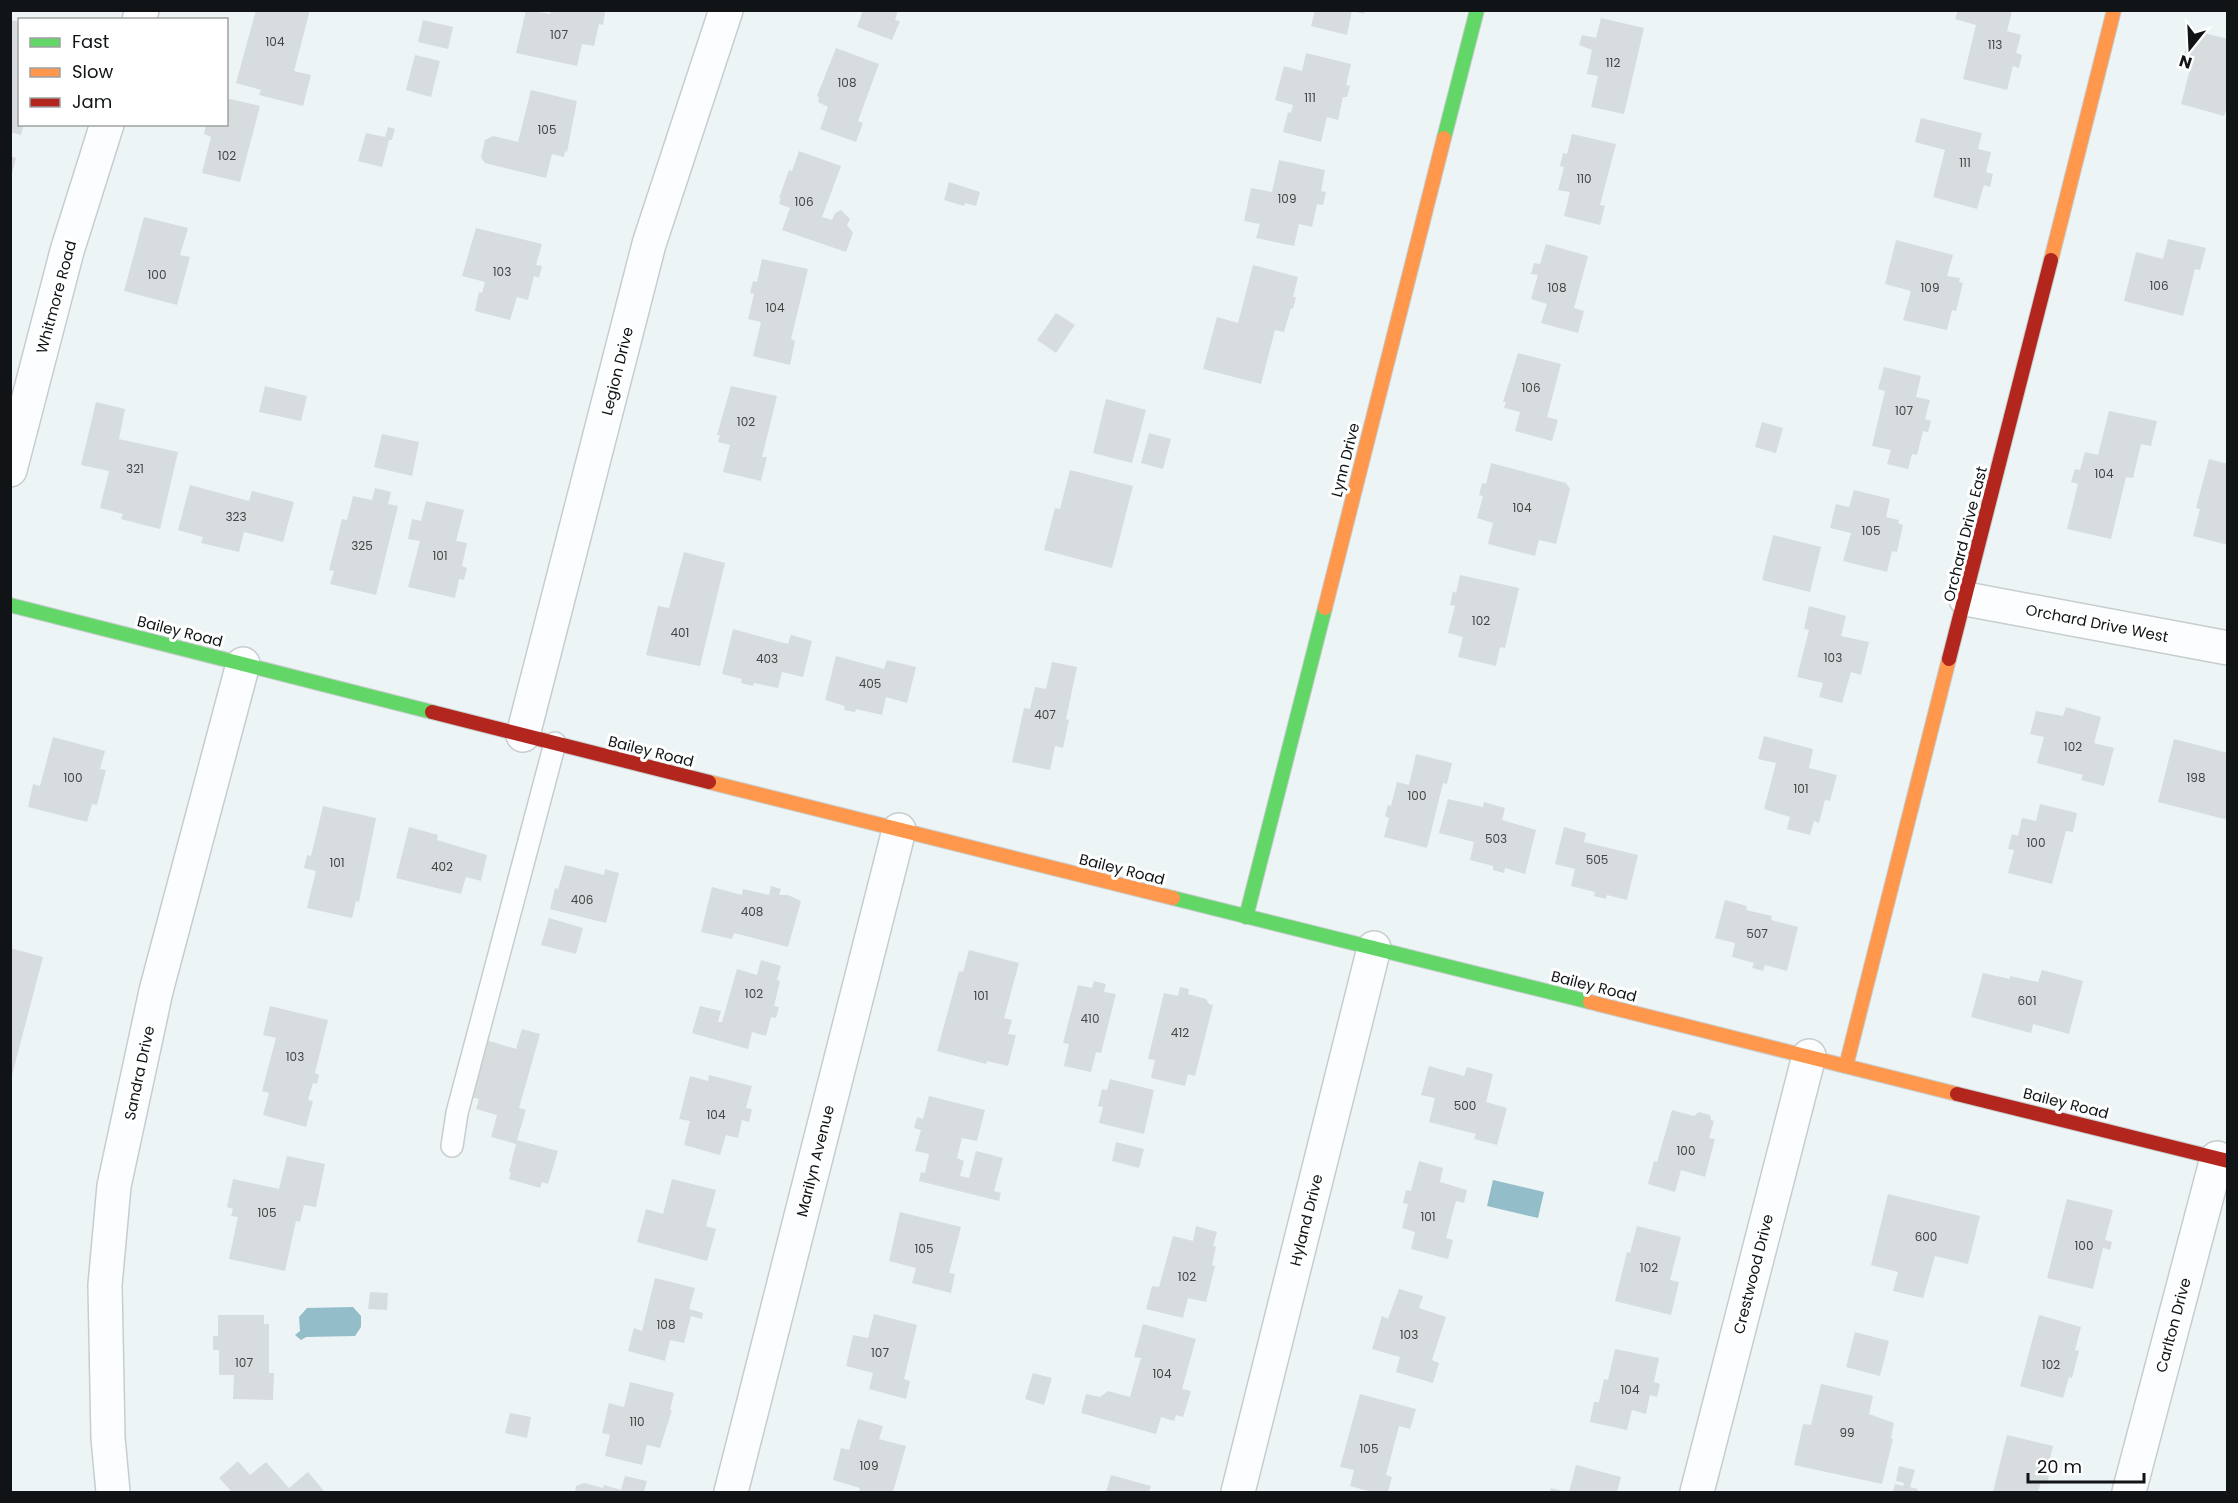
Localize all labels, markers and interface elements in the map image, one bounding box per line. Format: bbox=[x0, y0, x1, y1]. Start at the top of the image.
legend bbox=[18, 18, 228, 126]
north arrow bbox=[2160, 18, 2220, 78]
house number: 107 bbox=[550, 26, 568, 43]
text: Fast bbox=[72, 29, 109, 54]
house number: 104 bbox=[266, 33, 285, 50]
house number: 113 bbox=[1988, 36, 2002, 53]
text: N bbox=[2176, 49, 2195, 75]
house number: 112 bbox=[1606, 54, 1620, 71]
text: Slow bbox=[72, 59, 114, 84]
house number: 108 bbox=[838, 74, 856, 91]
text: Jam bbox=[72, 89, 112, 114]
house number: 111 bbox=[1304, 89, 1316, 106]
house number: 105 bbox=[538, 121, 556, 138]
house number: 102 bbox=[218, 147, 236, 164]
house number: 111 bbox=[1959, 154, 1971, 171]
house number: 110 bbox=[1576, 170, 1592, 187]
house number: 109 bbox=[1278, 190, 1296, 207]
house number: 106 bbox=[795, 193, 814, 210]
street label: Whitmore Road bbox=[31, 238, 81, 356]
house number: 103 bbox=[493, 263, 511, 280]
house number: 100 bbox=[148, 266, 166, 283]
house number: 106 bbox=[2150, 277, 2169, 294]
house number: 108 bbox=[1548, 279, 1566, 296]
house number: 109 bbox=[1921, 279, 1939, 296]
house number: 104 bbox=[766, 299, 785, 316]
street label: Legion Drive bbox=[596, 325, 638, 417]
house number: 106 bbox=[1522, 379, 1541, 396]
house number: 107 bbox=[1895, 402, 1913, 419]
house number: 102 bbox=[737, 413, 755, 430]
street label: Lynn Drive bbox=[1326, 421, 1364, 499]
house number: 321 bbox=[126, 460, 144, 477]
street label: Orchard Drive East bbox=[1938, 464, 1992, 604]
house number: 104 bbox=[2095, 465, 2114, 482]
house number: 104 bbox=[1513, 499, 1532, 516]
house number: 323 bbox=[225, 508, 247, 525]
house number: 105 bbox=[1862, 522, 1880, 539]
house number: 325 bbox=[351, 537, 373, 554]
house number: 101 bbox=[432, 547, 448, 564]
street label: Orchard Drive West bbox=[2024, 599, 2170, 647]
street label: Bailey Road bbox=[135, 610, 225, 652]
house number: 102 bbox=[1472, 612, 1490, 629]
house number: 401 bbox=[671, 624, 689, 641]
house number: 103 bbox=[1824, 649, 1842, 666]
house number: 403 bbox=[756, 650, 778, 667]
house number: 405 bbox=[859, 675, 881, 692]
house number: 407 bbox=[1034, 706, 1056, 723]
street label: Bailey Road bbox=[606, 730, 696, 772]
house number: 102 bbox=[2064, 738, 2082, 755]
house number: 100 bbox=[64, 769, 82, 786]
house number: 198 bbox=[2187, 769, 2205, 786]
house number: 101 bbox=[1793, 780, 1809, 797]
house number: 100 bbox=[1408, 787, 1426, 804]
house number: 503 bbox=[1485, 830, 1507, 847]
house number: 100 bbox=[2027, 834, 2045, 851]
street label: Bailey Road bbox=[1077, 848, 1167, 890]
house number: 505 bbox=[1586, 851, 1608, 868]
house number: 101 bbox=[329, 854, 345, 871]
house number: 402 bbox=[431, 858, 453, 875]
house number: 406 bbox=[571, 891, 593, 908]
house number: 408 bbox=[741, 903, 763, 920]
house number: 507 bbox=[1746, 925, 1768, 942]
street label: Bailey Road bbox=[1549, 965, 1639, 1007]
house number: 102 bbox=[745, 985, 763, 1002]
house number: 101 bbox=[973, 987, 989, 1004]
house number: 601 bbox=[2018, 992, 2037, 1009]
house number: 410 bbox=[1081, 1010, 1099, 1027]
street label: Sandra Drive bbox=[119, 1024, 159, 1122]
house number: 412 bbox=[1171, 1024, 1189, 1041]
house number: 103 bbox=[286, 1048, 304, 1065]
street label: Bailey Road bbox=[2021, 1082, 2111, 1124]
house number: 500 bbox=[1454, 1097, 1476, 1114]
street label: Marilyn Avenue bbox=[791, 1103, 839, 1219]
house number: 104 bbox=[707, 1106, 726, 1123]
house number: 100 bbox=[1677, 1142, 1695, 1159]
street label: Hyland Drive bbox=[1284, 1172, 1328, 1268]
house number: 105 bbox=[258, 1204, 276, 1221]
house number: 101 bbox=[1420, 1208, 1436, 1225]
street label: Crestwood Drive bbox=[1728, 1212, 1778, 1336]
house number: 600 bbox=[1915, 1228, 1937, 1245]
house number: 100 bbox=[2075, 1237, 2093, 1254]
house number: 105 bbox=[915, 1240, 933, 1257]
house number: 102 bbox=[1640, 1259, 1658, 1276]
house number: 102 bbox=[1178, 1268, 1196, 1285]
street label: Carlton Drive bbox=[2150, 1275, 2196, 1375]
house number: 108 bbox=[657, 1316, 675, 1333]
house number: 103 bbox=[1400, 1326, 1418, 1343]
house number: 107 bbox=[871, 1344, 889, 1361]
house number: 107 bbox=[235, 1354, 253, 1371]
house number: 102 bbox=[2042, 1356, 2060, 1373]
house number: 104 bbox=[1153, 1365, 1172, 1382]
house number: 104 bbox=[1621, 1381, 1640, 1398]
house number: 110 bbox=[629, 1413, 645, 1430]
house number: 99 bbox=[1839, 1424, 1855, 1441]
house number: 105 bbox=[1360, 1440, 1378, 1457]
scale bar bbox=[2028, 1446, 2144, 1484]
text: 20 m bbox=[2037, 1454, 2082, 1479]
house number: 109 bbox=[860, 1457, 878, 1474]

